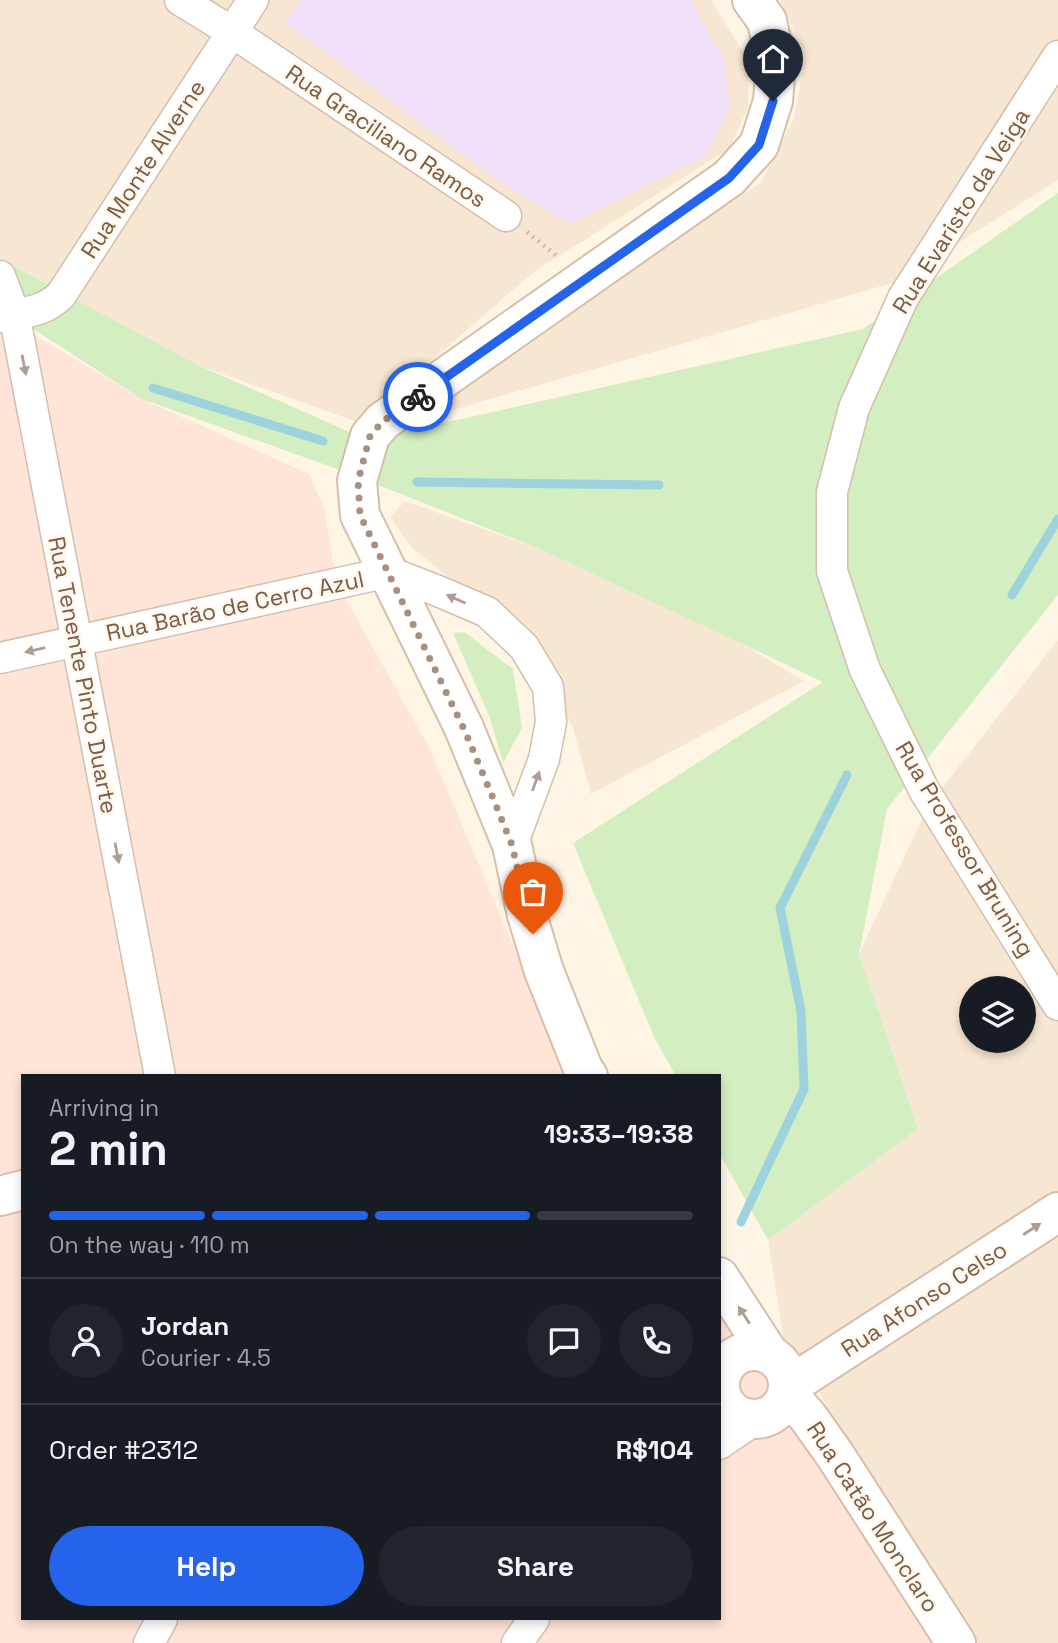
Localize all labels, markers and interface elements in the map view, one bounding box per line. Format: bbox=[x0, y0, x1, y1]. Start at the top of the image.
pin bbox=[743, 29, 803, 101]
icon: home bbox=[754, 40, 792, 78]
street label: Rua Graciliano Ramos bbox=[280, 58, 492, 214]
street label: Rua Monte Alverne bbox=[74, 74, 212, 264]
street label: Rua Evaristo da Veiga bbox=[886, 103, 1036, 319]
one-way arrow bbox=[19, 354, 30, 376]
courier bbox=[383, 362, 453, 432]
icon: bike bbox=[399, 378, 437, 416]
street label: Rua Tenente Pinto Duarte bbox=[41, 534, 125, 816]
street label: Rua Barão de Cerro Azul bbox=[103, 564, 367, 648]
one-way arrow bbox=[446, 593, 466, 605]
one-way arrow bbox=[24, 645, 46, 656]
street label: Rua Professor Bruning bbox=[889, 736, 1041, 962]
one-way arrow bbox=[531, 770, 542, 791]
one-way arrow bbox=[112, 842, 123, 864]
pin bbox=[503, 862, 563, 934]
icon: bag bbox=[514, 873, 552, 911]
map controls bbox=[959, 976, 1036, 1053]
button: layers bbox=[959, 976, 1036, 1053]
text: Arriving in bbox=[49, 1093, 159, 1123]
text: 19:33–19:38 bbox=[544, 1117, 693, 1151]
text: 2 min bbox=[49, 1120, 168, 1178]
one-way arrow bbox=[1022, 1223, 1041, 1236]
text: On the way · 110 m bbox=[49, 1230, 250, 1260]
street label: Rua Afonso Celso bbox=[835, 1234, 1013, 1364]
button: person bbox=[49, 1304, 123, 1378]
button: chat bbox=[527, 1304, 601, 1378]
button: phone bbox=[619, 1304, 693, 1378]
one-way arrow bbox=[737, 1306, 751, 1324]
text: Jordan bbox=[141, 1309, 229, 1343]
text: Courier · 4.5 bbox=[141, 1343, 271, 1373]
street label: Rua Catão Monclaro bbox=[800, 1416, 946, 1618]
text: Order #2312 bbox=[49, 1433, 198, 1467]
text: R$104 bbox=[616, 1433, 693, 1467]
button: Help bbox=[49, 1526, 364, 1606]
button: Share bbox=[378, 1526, 693, 1606]

